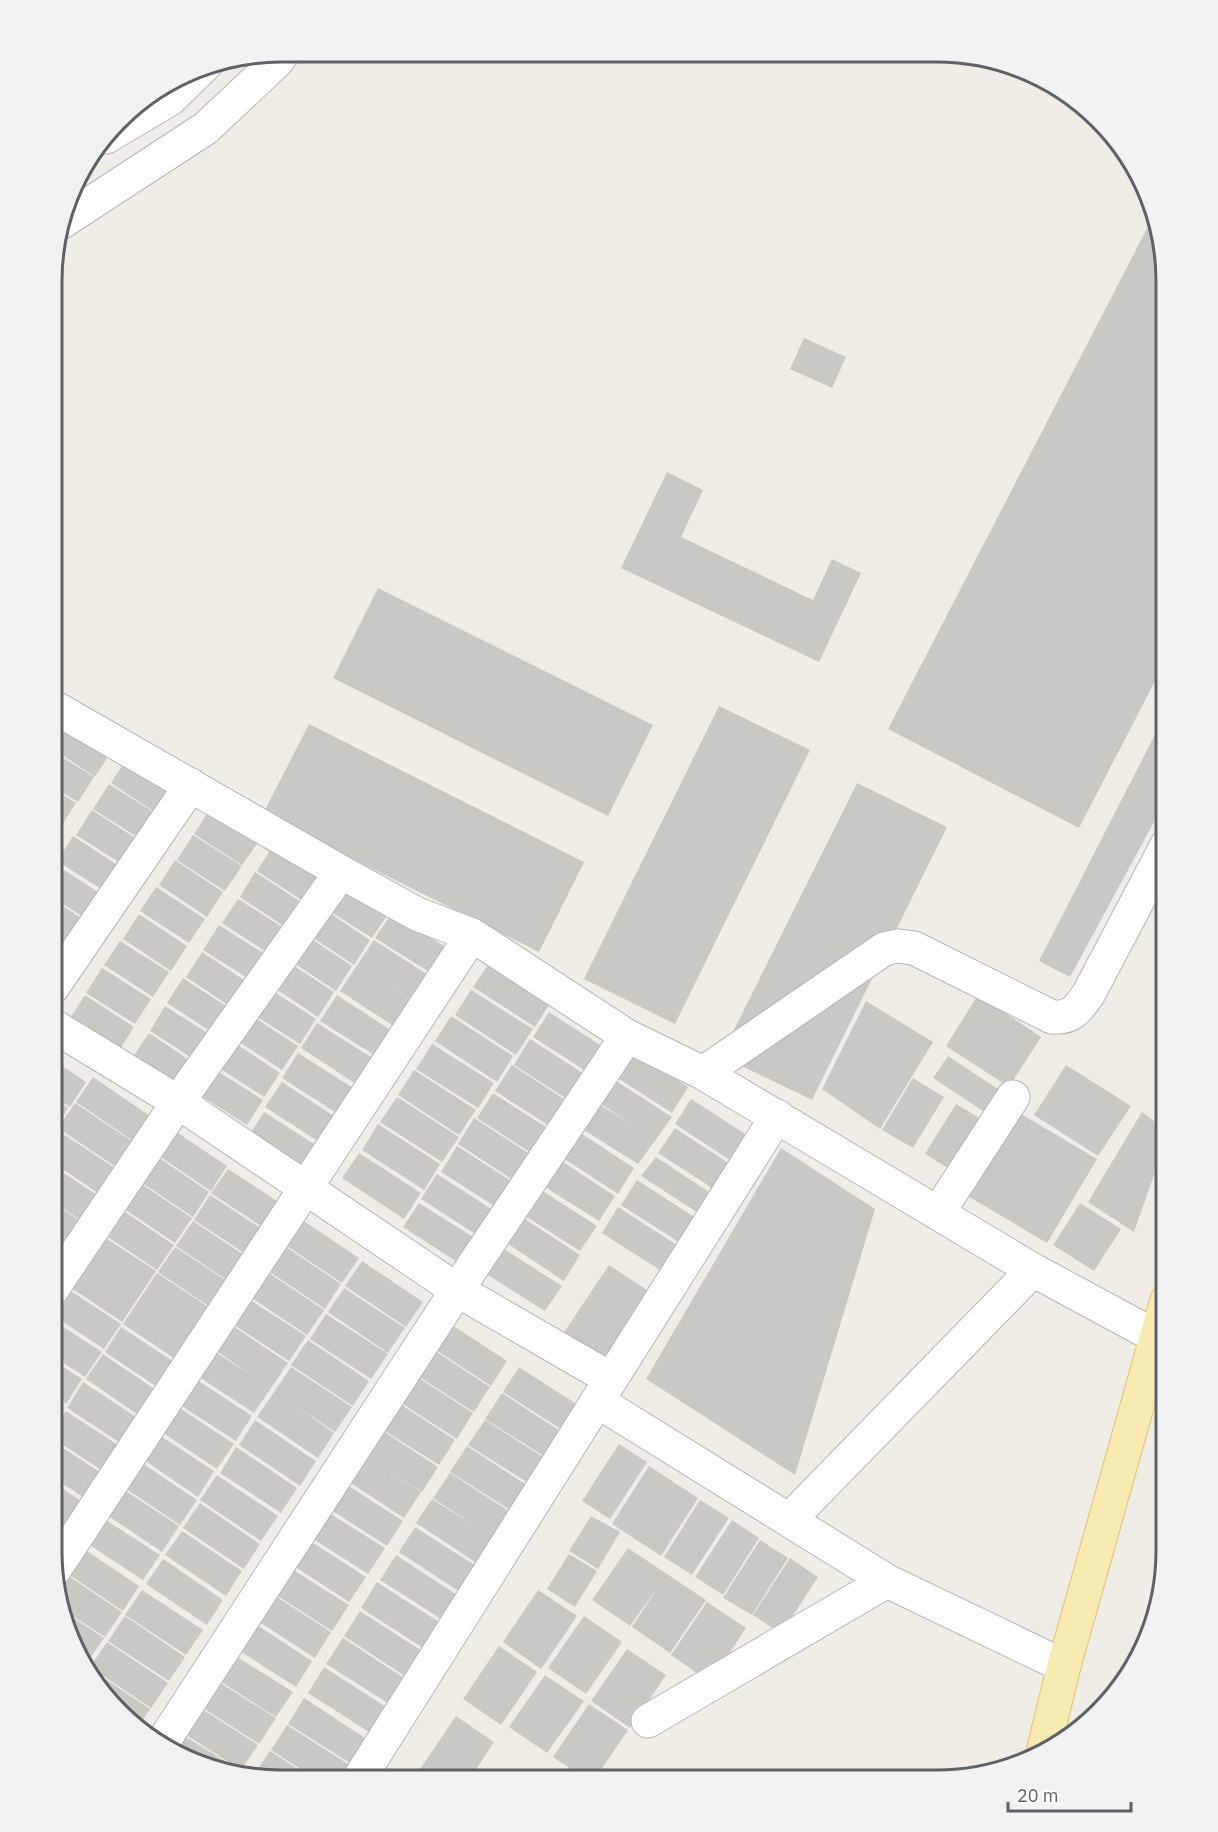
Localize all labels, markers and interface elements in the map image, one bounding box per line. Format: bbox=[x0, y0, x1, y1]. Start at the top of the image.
scale bar bbox=[1008, 1775, 1131, 1813]
text: 20 m bbox=[1017, 1784, 1059, 1807]

